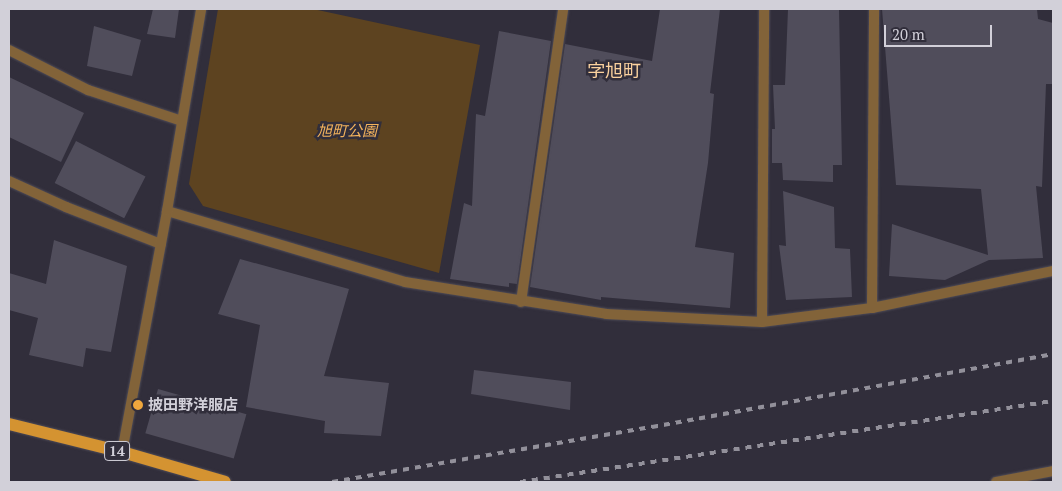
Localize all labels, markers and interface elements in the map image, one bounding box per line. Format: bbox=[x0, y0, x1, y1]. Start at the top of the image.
scale bar bbox=[887, 15, 994, 47]
text: 20 m bbox=[892, 24, 925, 44]
district label: 字旭町 bbox=[587, 59, 641, 81]
park label: 旭町公園 bbox=[317, 122, 377, 140]
place label: 披田野洋服店 bbox=[148, 396, 238, 414]
marker: 披田野洋服店 bbox=[132, 399, 144, 411]
road number: 14 bbox=[103, 440, 131, 462]

